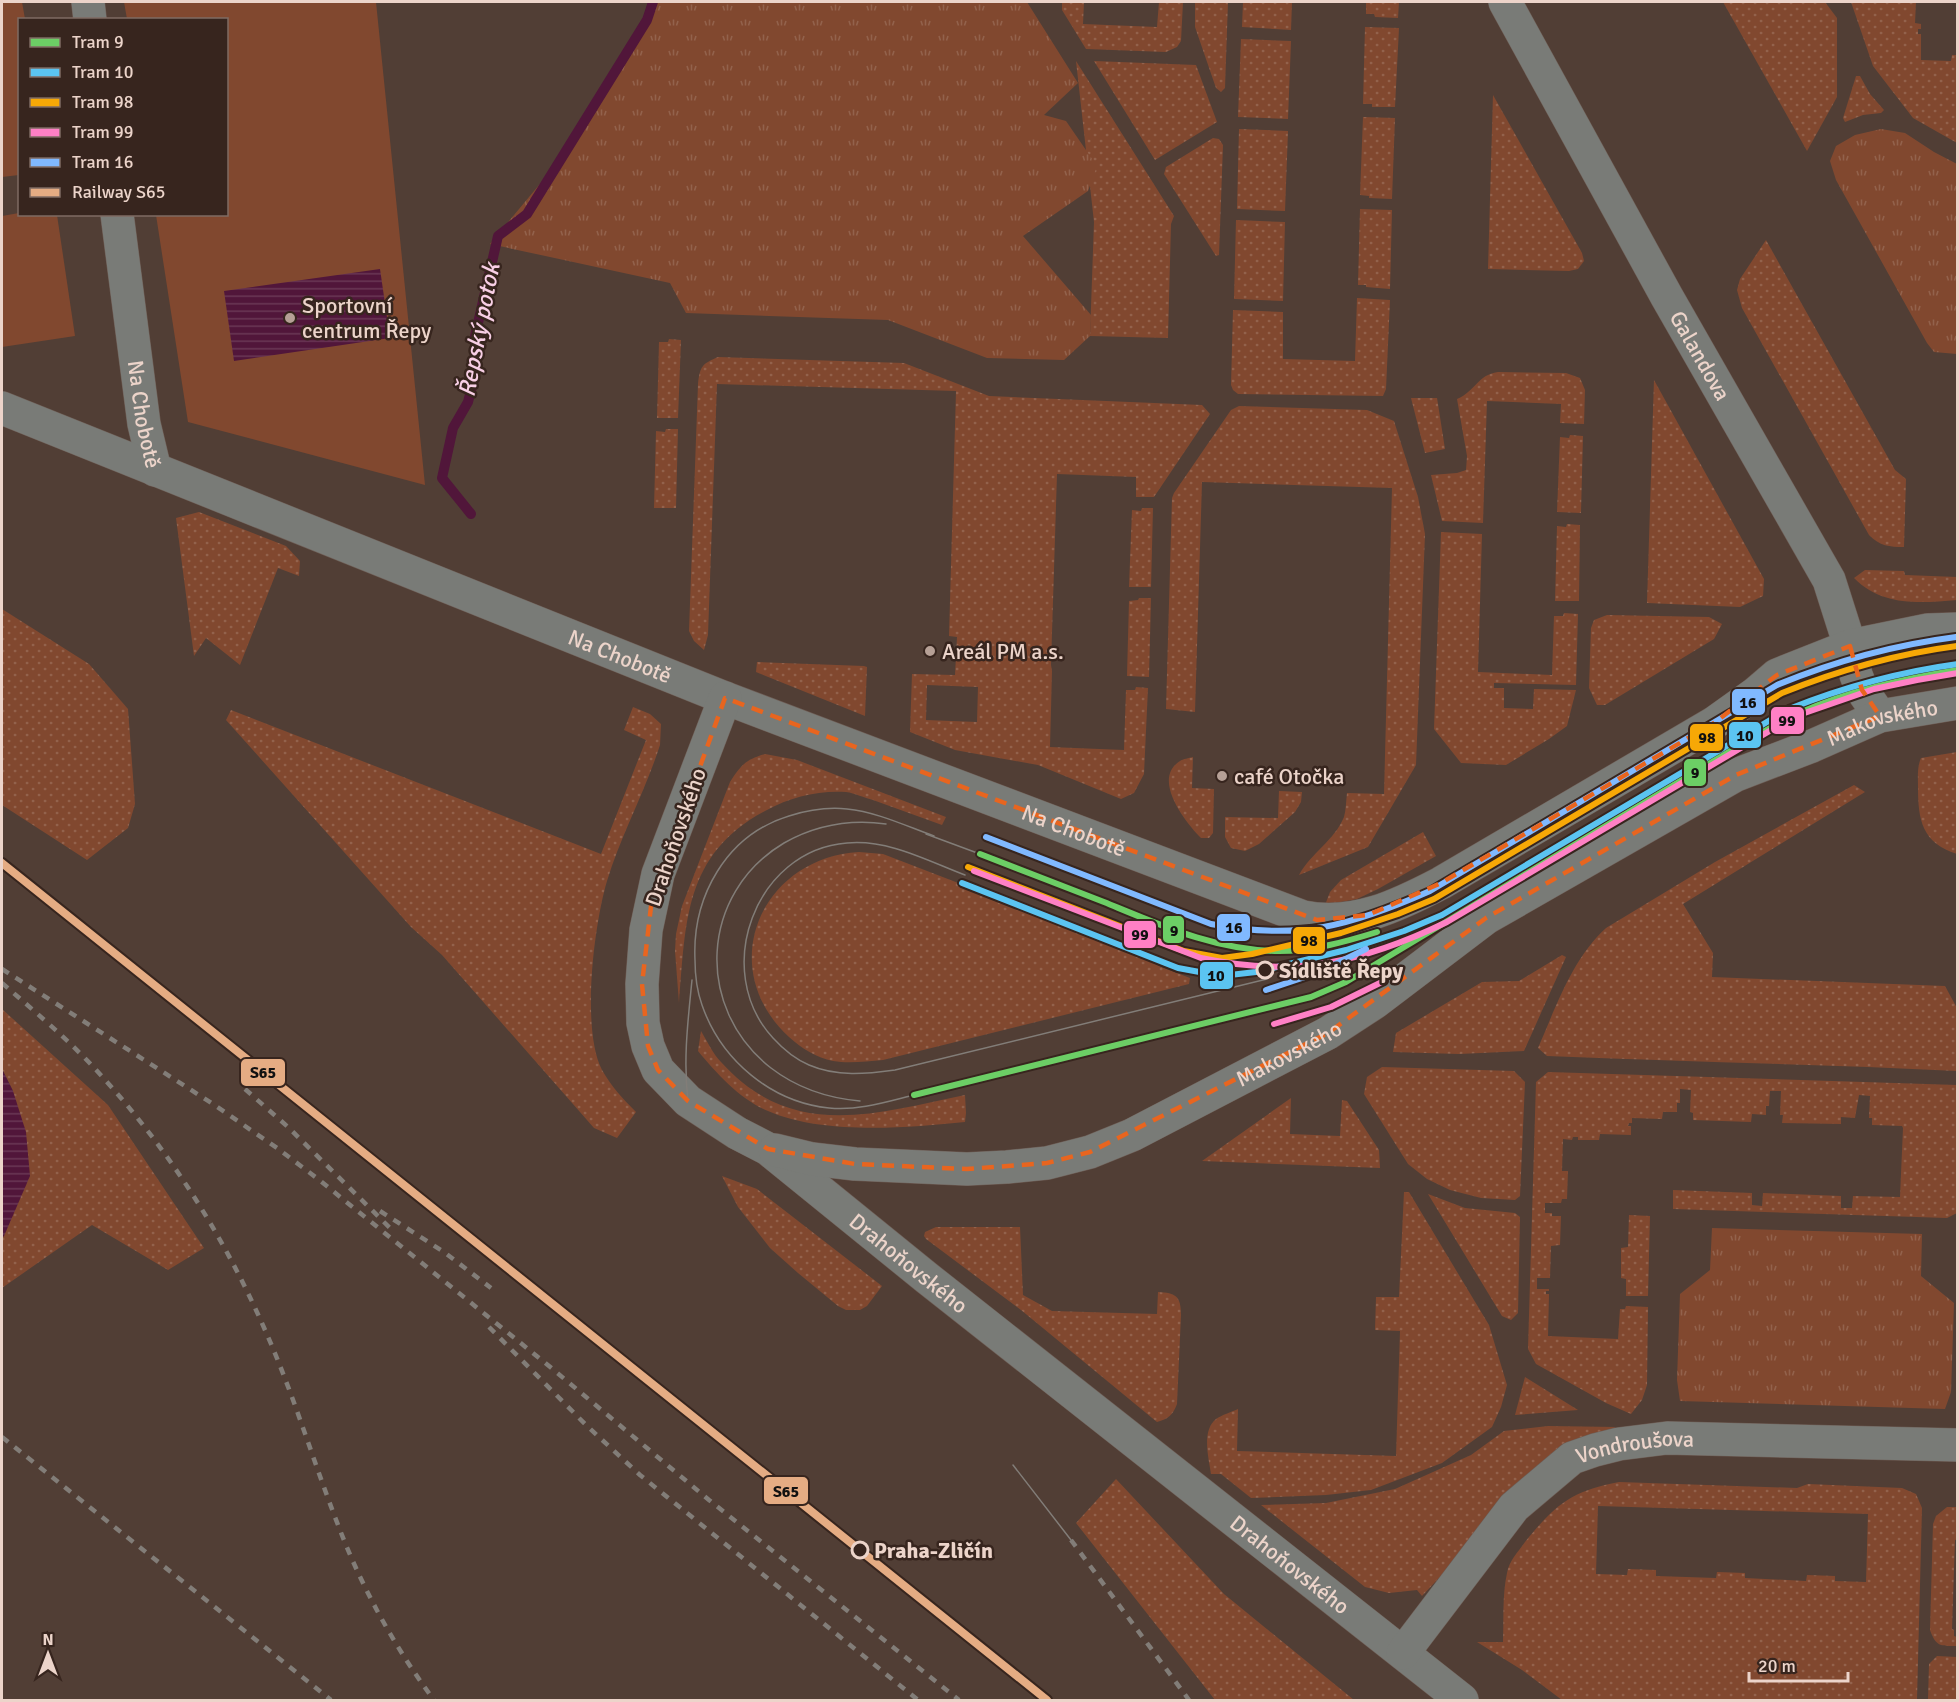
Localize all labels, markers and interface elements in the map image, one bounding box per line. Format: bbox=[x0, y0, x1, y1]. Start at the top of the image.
legend bbox=[18, 18, 228, 216]
text: Tram 9 bbox=[72, 31, 124, 53]
text: Tram 10 bbox=[72, 61, 133, 83]
text: Tram 98 bbox=[72, 91, 133, 113]
text: Tram 99 bbox=[72, 121, 133, 143]
text: Tram 16 bbox=[72, 151, 133, 173]
text: Railway S65 bbox=[72, 181, 165, 203]
water label: Řepský potok bbox=[451, 259, 507, 399]
place label: Sportovní centrum Řepy bbox=[302, 292, 432, 344]
street label: Galandova bbox=[1664, 306, 1736, 405]
marker: Sportovní centrum Řepy bbox=[283, 311, 297, 325]
street label: Na Chobotě bbox=[122, 359, 167, 471]
street label: Na Chobotě bbox=[564, 624, 676, 689]
place label: Areál PM a.s. bbox=[942, 638, 1064, 665]
marker: Areál PM a.s. bbox=[923, 644, 937, 658]
line badge: 16 bbox=[1731, 688, 1766, 716]
text: 16 bbox=[1739, 693, 1757, 713]
street label: Makovského bbox=[1822, 694, 1940, 752]
line badge: 99 bbox=[1770, 706, 1805, 735]
text: 99 bbox=[1778, 711, 1796, 731]
line badge: 10 bbox=[1728, 721, 1762, 749]
line badge: 98 bbox=[1689, 723, 1724, 752]
text: 10 bbox=[1736, 726, 1754, 746]
text: 98 bbox=[1698, 728, 1716, 748]
line badge: 9 bbox=[1683, 758, 1707, 787]
place label: café Otočka bbox=[1234, 763, 1345, 790]
text: 9 bbox=[1691, 763, 1700, 783]
street label: Drahoňovského bbox=[639, 764, 712, 910]
marker: café Otočka bbox=[1215, 769, 1229, 783]
street label: Na Chobotě bbox=[1018, 799, 1129, 863]
line badge: 16 bbox=[1216, 913, 1251, 942]
line badge: 9 bbox=[1162, 915, 1185, 944]
text: 16 bbox=[1225, 918, 1243, 938]
line badge: 99 bbox=[1123, 920, 1157, 949]
text: 9 bbox=[1170, 921, 1179, 941]
text: 99 bbox=[1131, 925, 1149, 945]
line badge: 98 bbox=[1292, 926, 1326, 955]
text: 98 bbox=[1300, 931, 1318, 951]
place label: Sídliště Řepy bbox=[1279, 957, 1403, 984]
line badge: 10 bbox=[1199, 961, 1234, 990]
marker: Sídliště Řepy bbox=[1256, 961, 1274, 979]
text: 10 bbox=[1207, 966, 1225, 986]
street label: Makovského bbox=[1231, 1015, 1347, 1093]
line badge: S65 bbox=[240, 1058, 286, 1087]
text: S65 bbox=[250, 1063, 276, 1083]
street label: Drahoňovského bbox=[844, 1207, 973, 1319]
street label: Vondroušova bbox=[1572, 1425, 1694, 1470]
line badge: S65 bbox=[763, 1476, 809, 1505]
text: S65 bbox=[773, 1482, 799, 1502]
street label: Drahoňovského bbox=[1225, 1509, 1355, 1620]
place label: Praha-Zličín bbox=[874, 1537, 993, 1564]
marker: Praha-Zličín bbox=[851, 1541, 869, 1559]
north arrow bbox=[18, 1624, 78, 1684]
text: N bbox=[42, 1630, 54, 1650]
scale bar bbox=[1749, 1645, 1848, 1683]
text: 20 m bbox=[1758, 1655, 1796, 1677]

